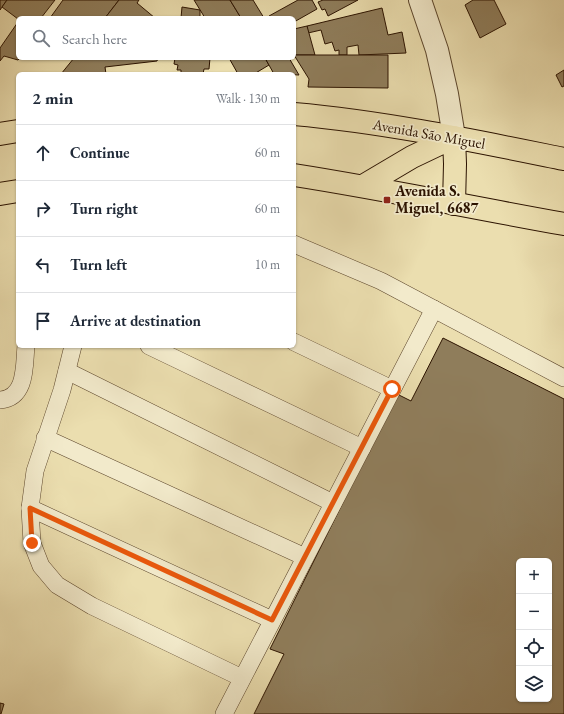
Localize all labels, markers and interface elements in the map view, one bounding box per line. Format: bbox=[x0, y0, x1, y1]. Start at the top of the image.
search box bbox=[16, 16, 296, 60]
icon: search bbox=[30, 27, 52, 49]
text: Search here bbox=[62, 29, 127, 48]
text: 2 min bbox=[32, 87, 73, 109]
text: Walk · 130 m bbox=[216, 90, 280, 107]
street label: Avenida São Miguel bbox=[370, 114, 487, 153]
icon: ahead bbox=[32, 142, 54, 164]
text: Continue bbox=[70, 143, 130, 162]
text: 60 m bbox=[255, 144, 280, 161]
place label: Avenida S. Miguel, 6687 bbox=[394, 181, 479, 217]
marker: Avenida S. Miguel, 6687 bbox=[382, 195, 392, 205]
icon: right bbox=[32, 198, 54, 220]
text: Turn right bbox=[70, 199, 138, 218]
text: 60 m bbox=[255, 200, 280, 217]
icon: left bbox=[32, 254, 54, 276]
text: Turn left bbox=[70, 255, 127, 274]
text: 10 m bbox=[255, 256, 280, 273]
icon: arrive bbox=[32, 310, 54, 332]
text: Arrive at destination bbox=[70, 311, 201, 330]
route start bbox=[383, 380, 401, 398]
route end bbox=[23, 534, 41, 552]
map controls bbox=[516, 558, 552, 702]
button: + bbox=[516, 558, 552, 594]
button: − bbox=[516, 594, 552, 630]
button: locate bbox=[516, 630, 552, 666]
button: layers bbox=[516, 666, 552, 702]

